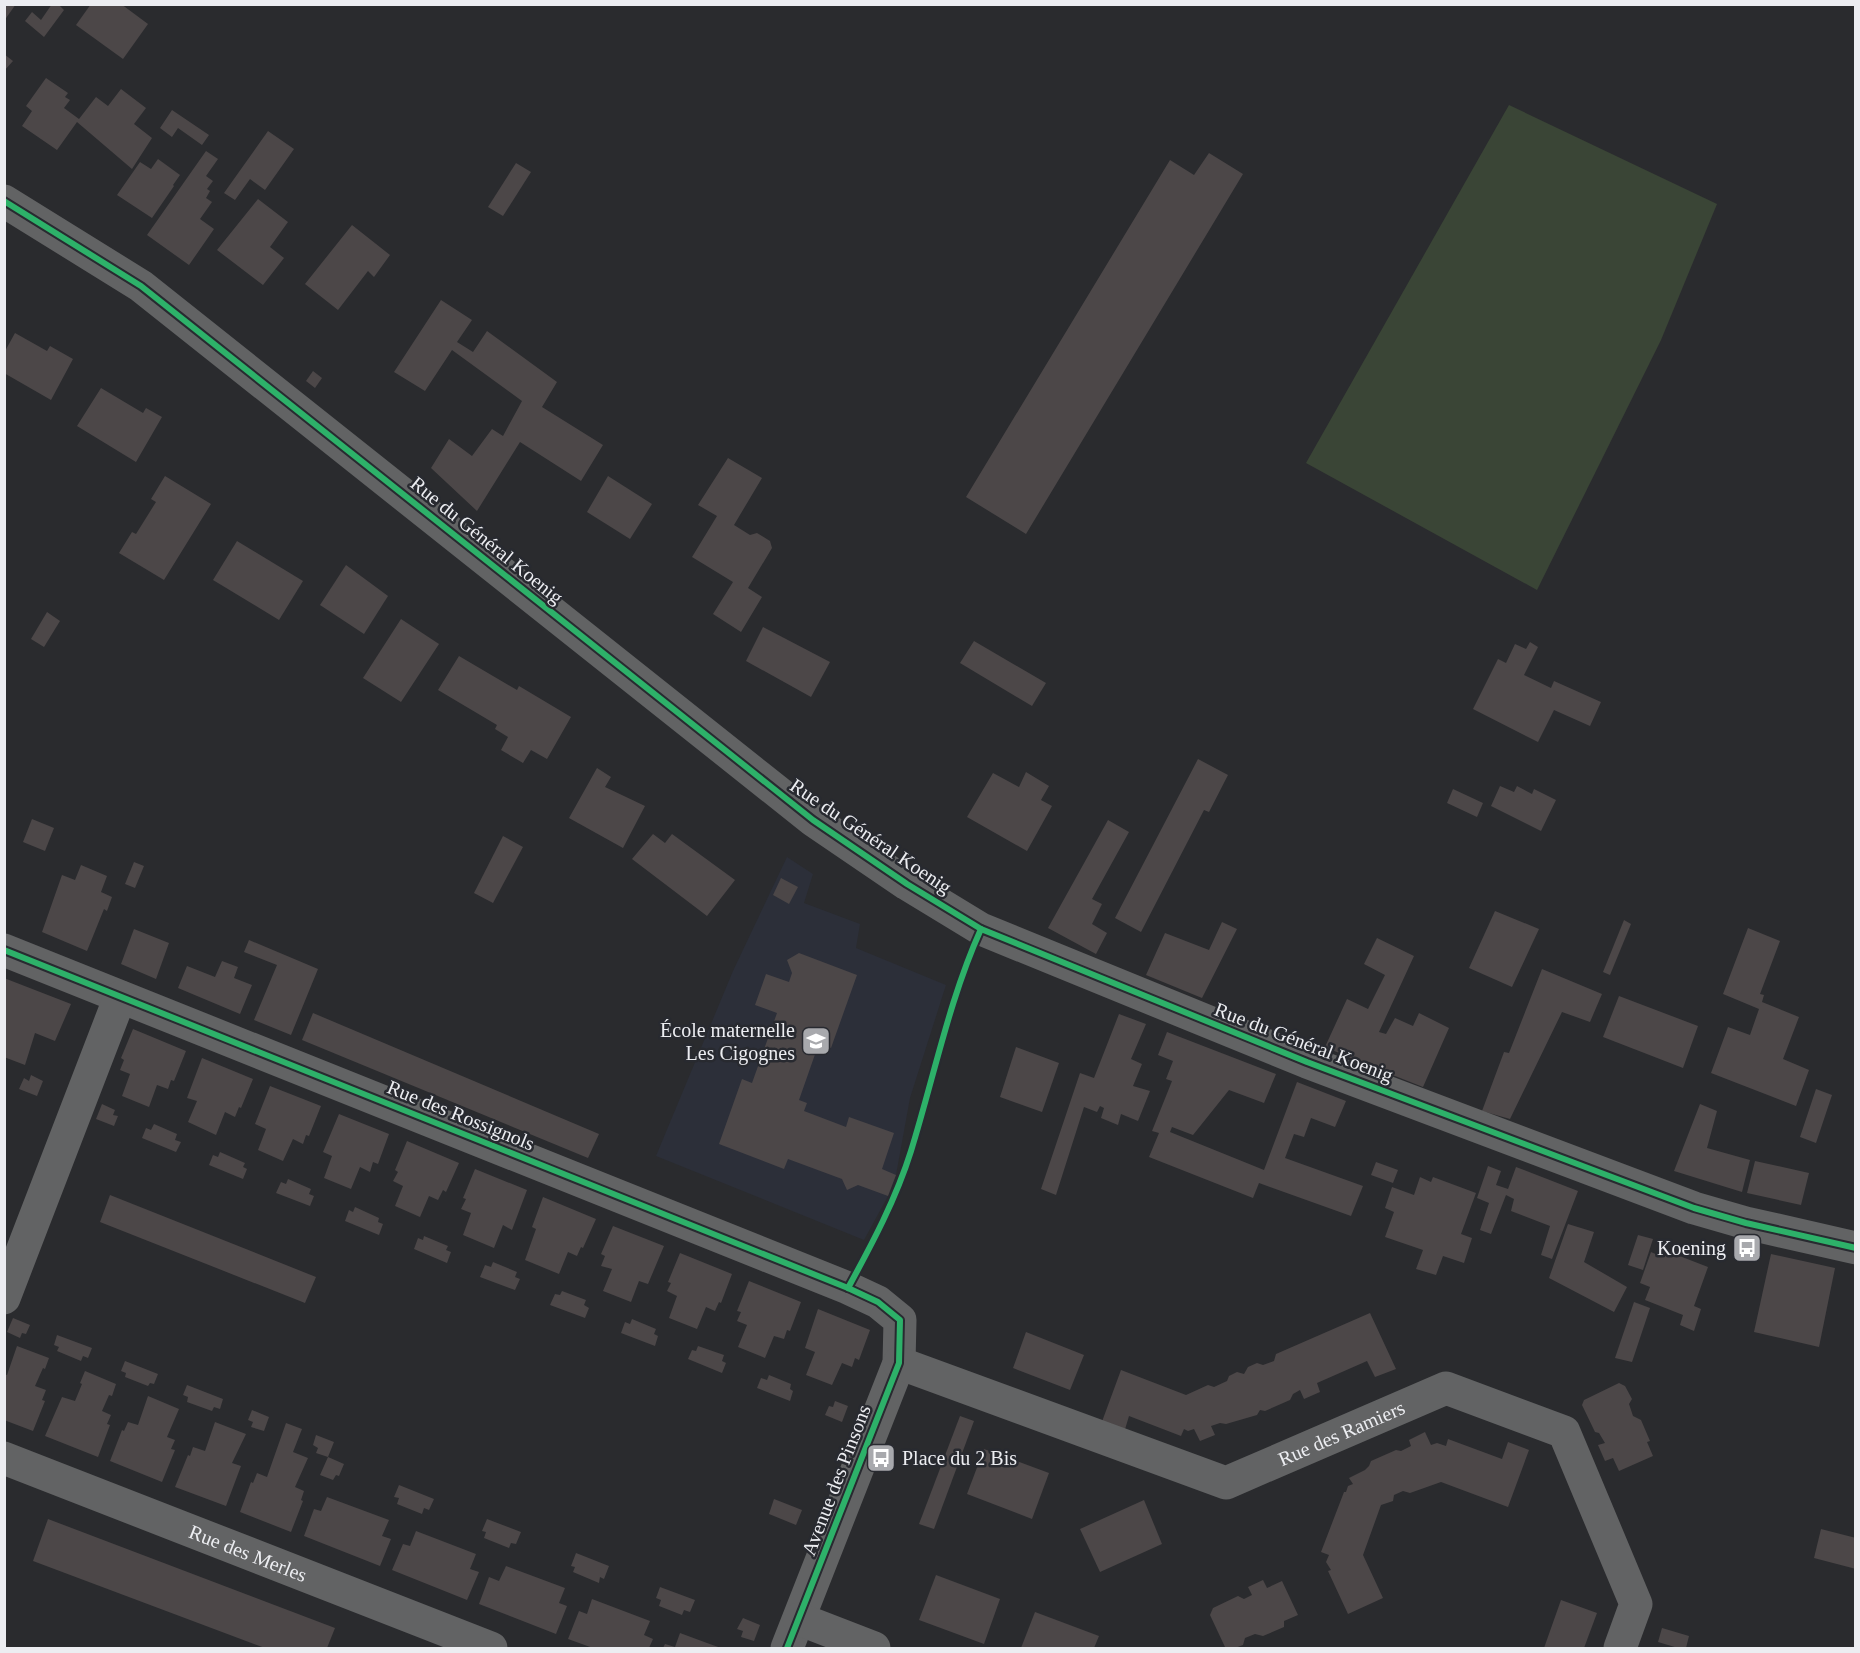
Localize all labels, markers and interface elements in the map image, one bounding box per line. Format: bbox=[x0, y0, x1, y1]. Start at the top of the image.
street label: Rue du Général Koenig bbox=[406, 472, 568, 609]
street label: Rue du Général Koenig bbox=[786, 774, 956, 899]
street label: Rue du Général Koenig bbox=[1211, 998, 1396, 1087]
place label: École maternelle Les Cigognes bbox=[660, 1019, 795, 1065]
school or university icon: École maternelle Les Cigognes bbox=[800, 1025, 832, 1057]
street label: Rue des Rossignols bbox=[384, 1075, 538, 1156]
bus stop icon: Koening bbox=[1731, 1232, 1763, 1264]
place label: Koening bbox=[1657, 1237, 1726, 1260]
street label: Rue des Ramiers bbox=[1275, 1396, 1408, 1470]
street label: Avenue des Pinsons bbox=[797, 1401, 875, 1558]
bus stop icon: Place du 2 Bis bbox=[865, 1442, 897, 1474]
place label: Place du 2 Bis bbox=[902, 1447, 1017, 1469]
street label: Rue des Merles bbox=[186, 1520, 310, 1586]

